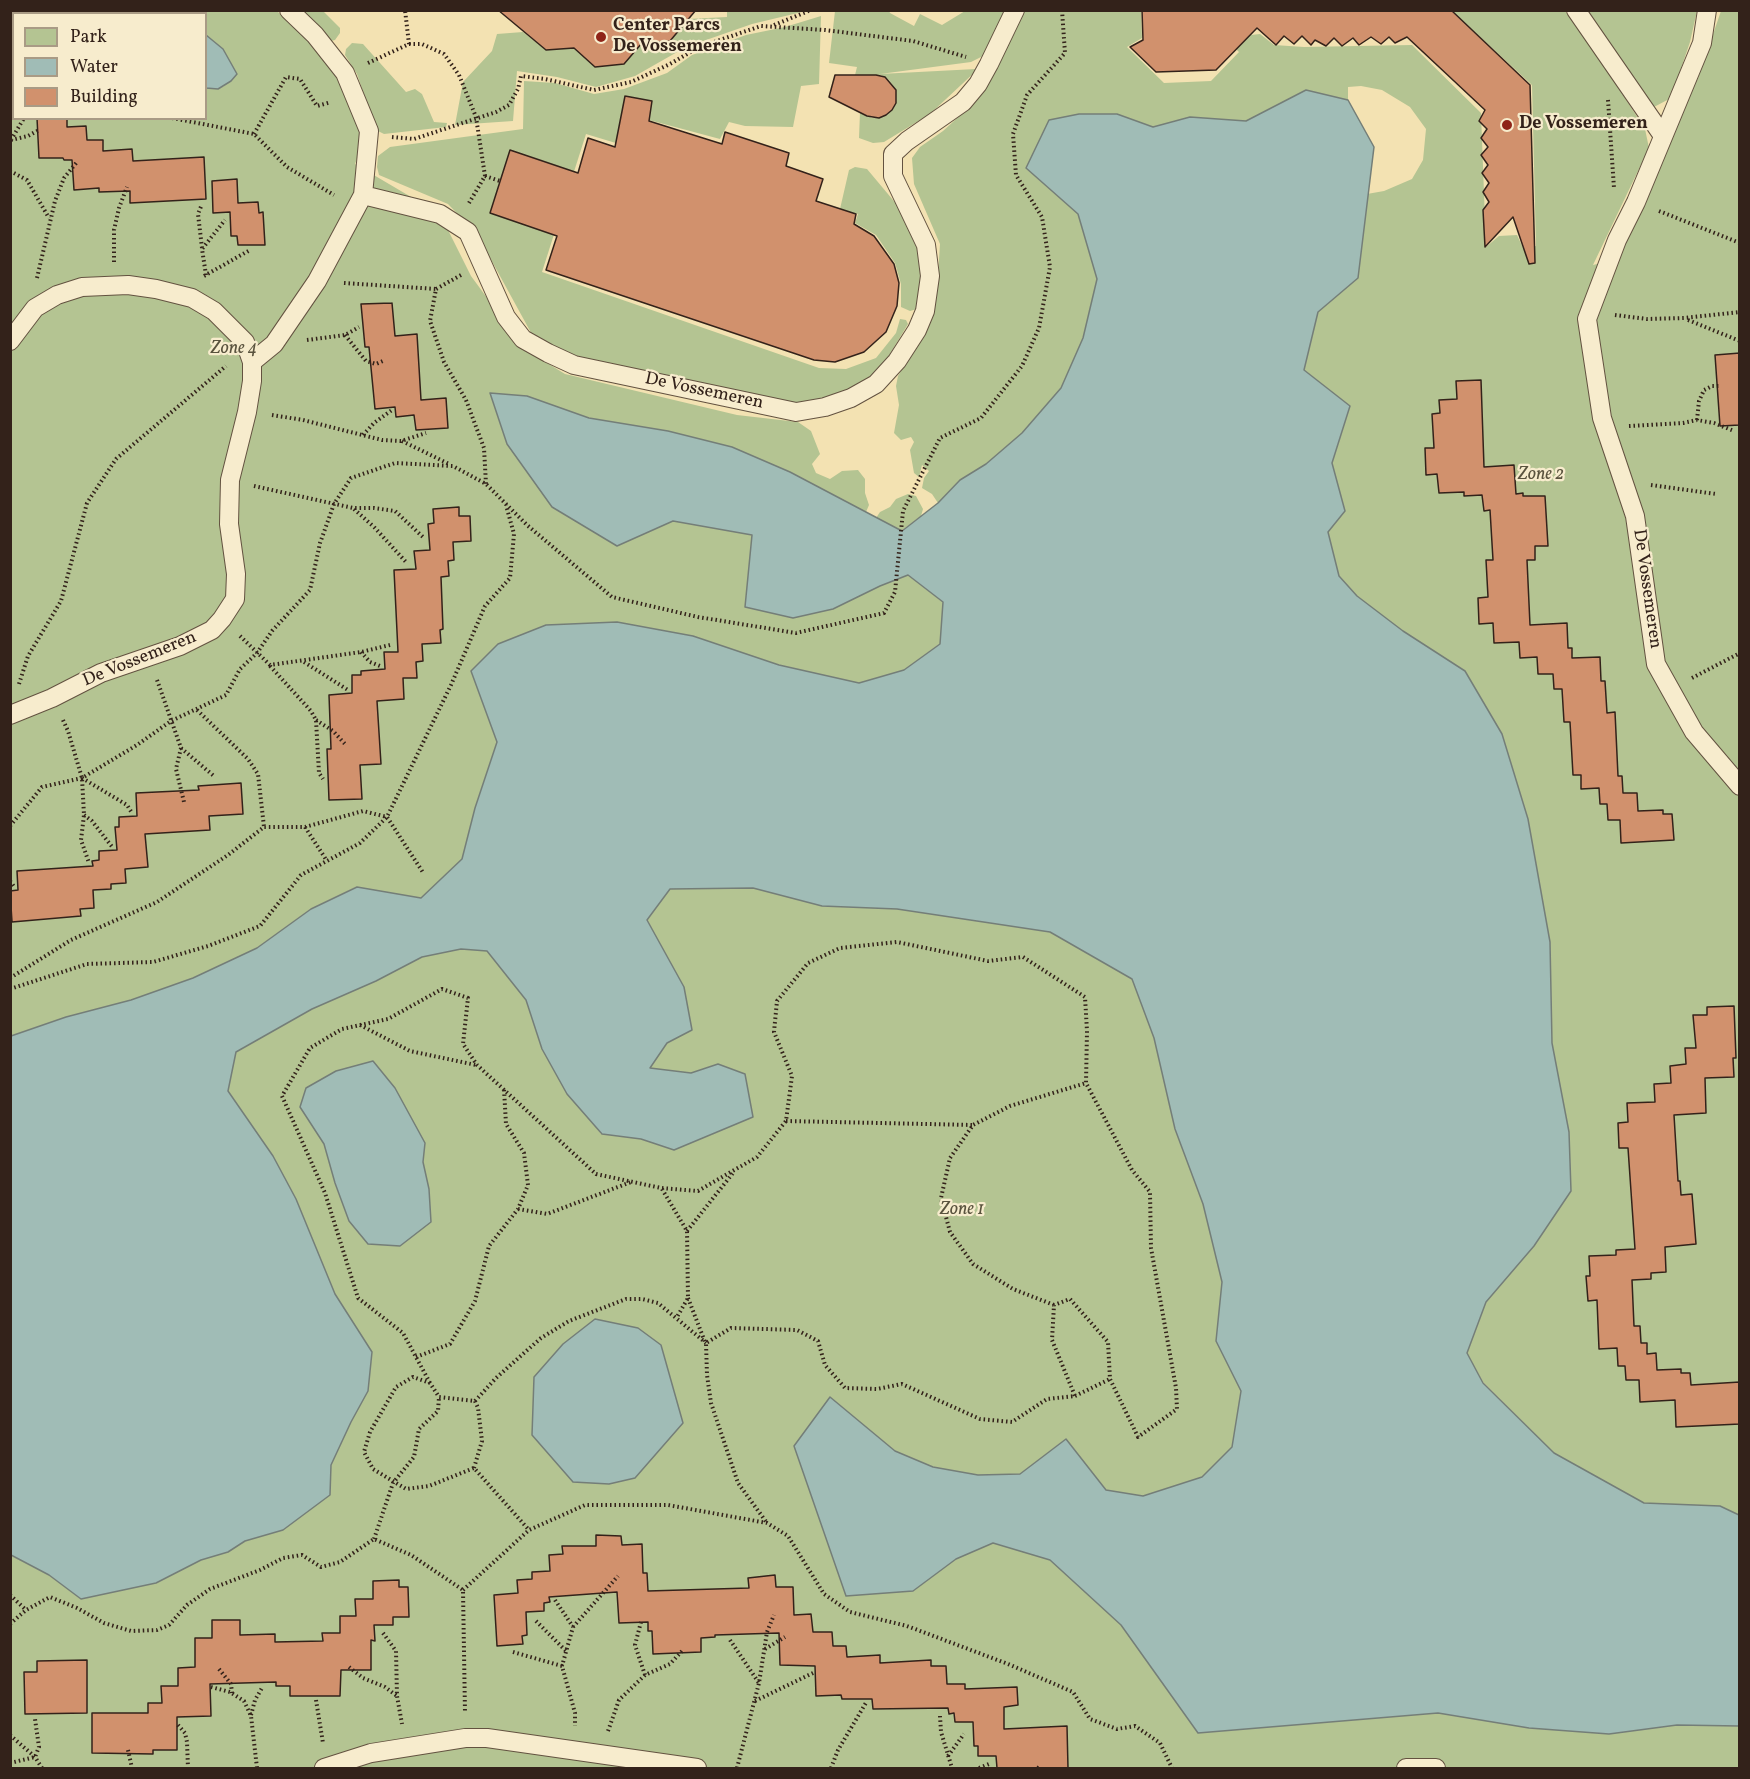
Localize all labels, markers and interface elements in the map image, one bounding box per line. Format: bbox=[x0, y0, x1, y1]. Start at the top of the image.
legend bbox=[12, 12, 207, 120]
place label: Center Parcs De Vossemeren bbox=[613, 16, 742, 58]
text: Park bbox=[70, 25, 107, 50]
marker: Center Parcs De Vossemeren bbox=[594, 30, 608, 44]
text: Water bbox=[70, 55, 118, 80]
text: Building bbox=[70, 85, 138, 110]
place label: De Vossemeren bbox=[1519, 114, 1648, 136]
marker: De Vossemeren bbox=[1500, 118, 1514, 132]
park label: Zone 4 bbox=[211, 339, 257, 361]
street label: De Vossemeren bbox=[643, 369, 765, 415]
park label: Zone 2 bbox=[1518, 465, 1564, 487]
street label: De Vossemeren bbox=[1627, 528, 1665, 650]
street label: De Vossemeren bbox=[80, 627, 200, 693]
park label: Zone 1 bbox=[940, 1200, 984, 1222]

